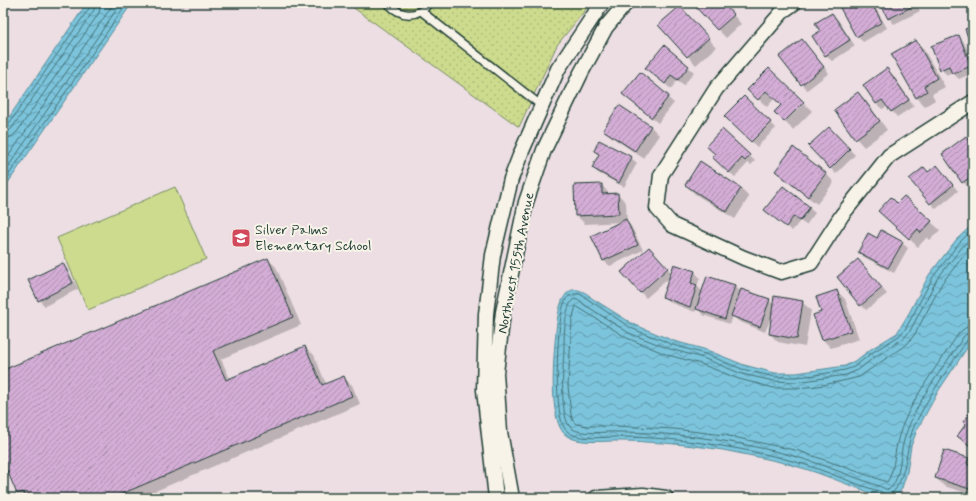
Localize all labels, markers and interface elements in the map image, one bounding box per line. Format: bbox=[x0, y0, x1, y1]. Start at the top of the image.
street label: Northwest 155th Avenue bbox=[493, 191, 539, 335]
place label: Silver Palms Elementary School bbox=[255, 221, 371, 255]
school or university icon: Silver Palms Elementary School bbox=[230, 227, 252, 249]

